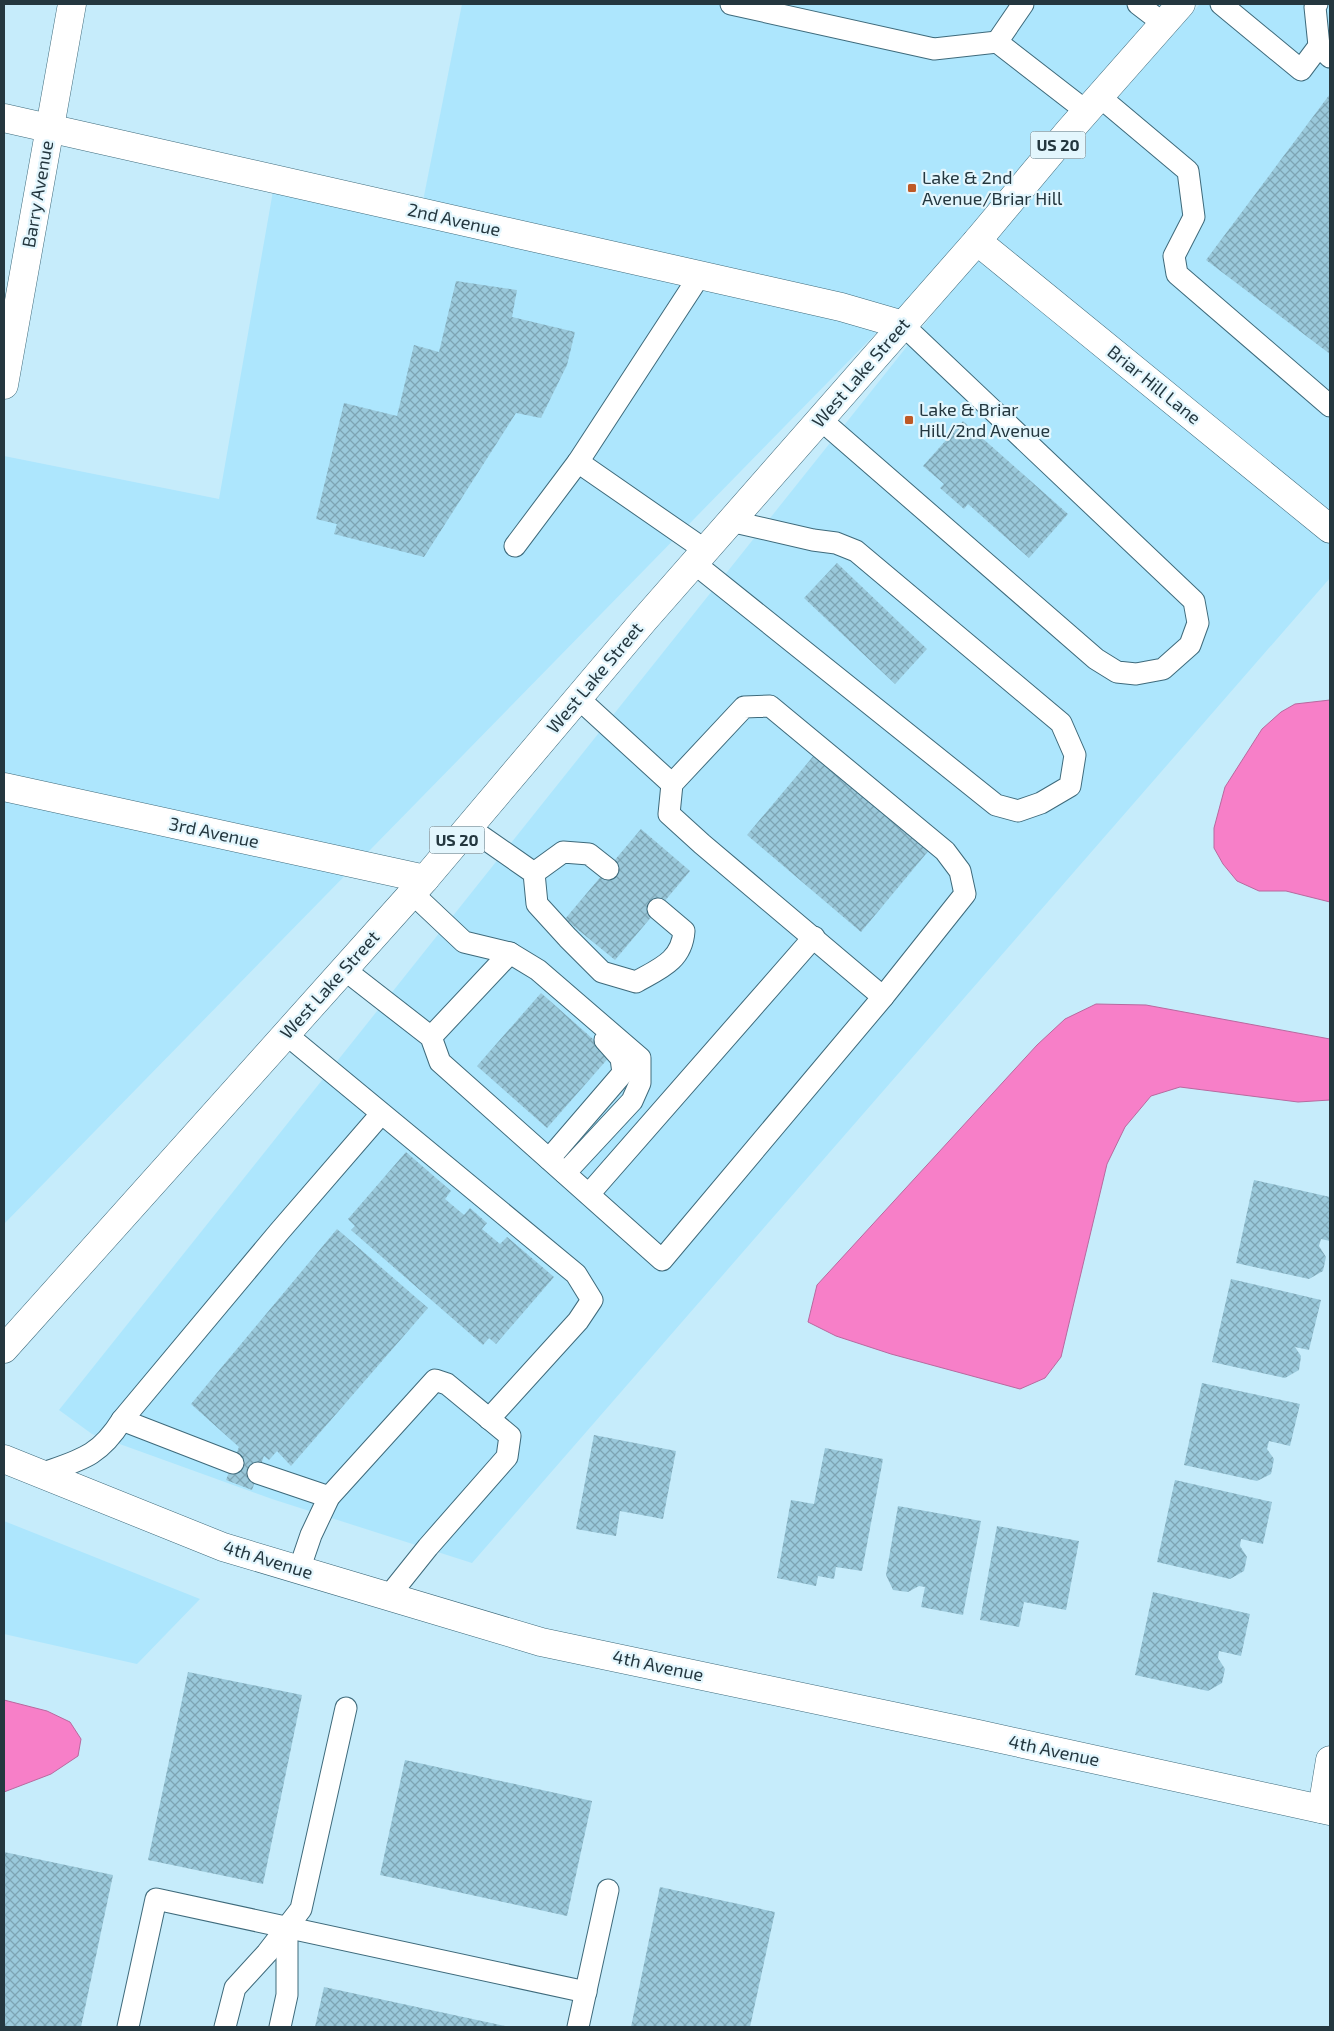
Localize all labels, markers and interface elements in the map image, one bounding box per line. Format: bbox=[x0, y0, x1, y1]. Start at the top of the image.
road number: US 20 bbox=[1030, 132, 1086, 158]
street label: Barry Avenue bbox=[17, 138, 57, 249]
place label: Lake & 2nd Avenue/Briar Hill bbox=[922, 166, 1063, 209]
marker: Lake & 2nd Avenue/Briar Hill bbox=[906, 182, 918, 194]
street label: 2nd Avenue bbox=[406, 198, 503, 240]
street label: West Lake Street bbox=[807, 313, 914, 432]
street label: Briar Hill Lane bbox=[1104, 340, 1206, 429]
place label: Lake & Briar Hill/2nd Avenue bbox=[919, 398, 1050, 441]
marker: Lake & Briar Hill/2nd Avenue bbox=[903, 414, 915, 426]
street label: West Lake Street bbox=[541, 617, 647, 737]
street label: 3rd Avenue bbox=[167, 812, 261, 852]
road number: US 20 bbox=[430, 826, 484, 854]
street label: West Lake Street bbox=[275, 926, 384, 1043]
street label: 4th Avenue bbox=[221, 1535, 316, 1583]
street label: 4th Avenue bbox=[611, 1645, 706, 1685]
street label: 4th Avenue bbox=[1007, 1730, 1102, 1770]

